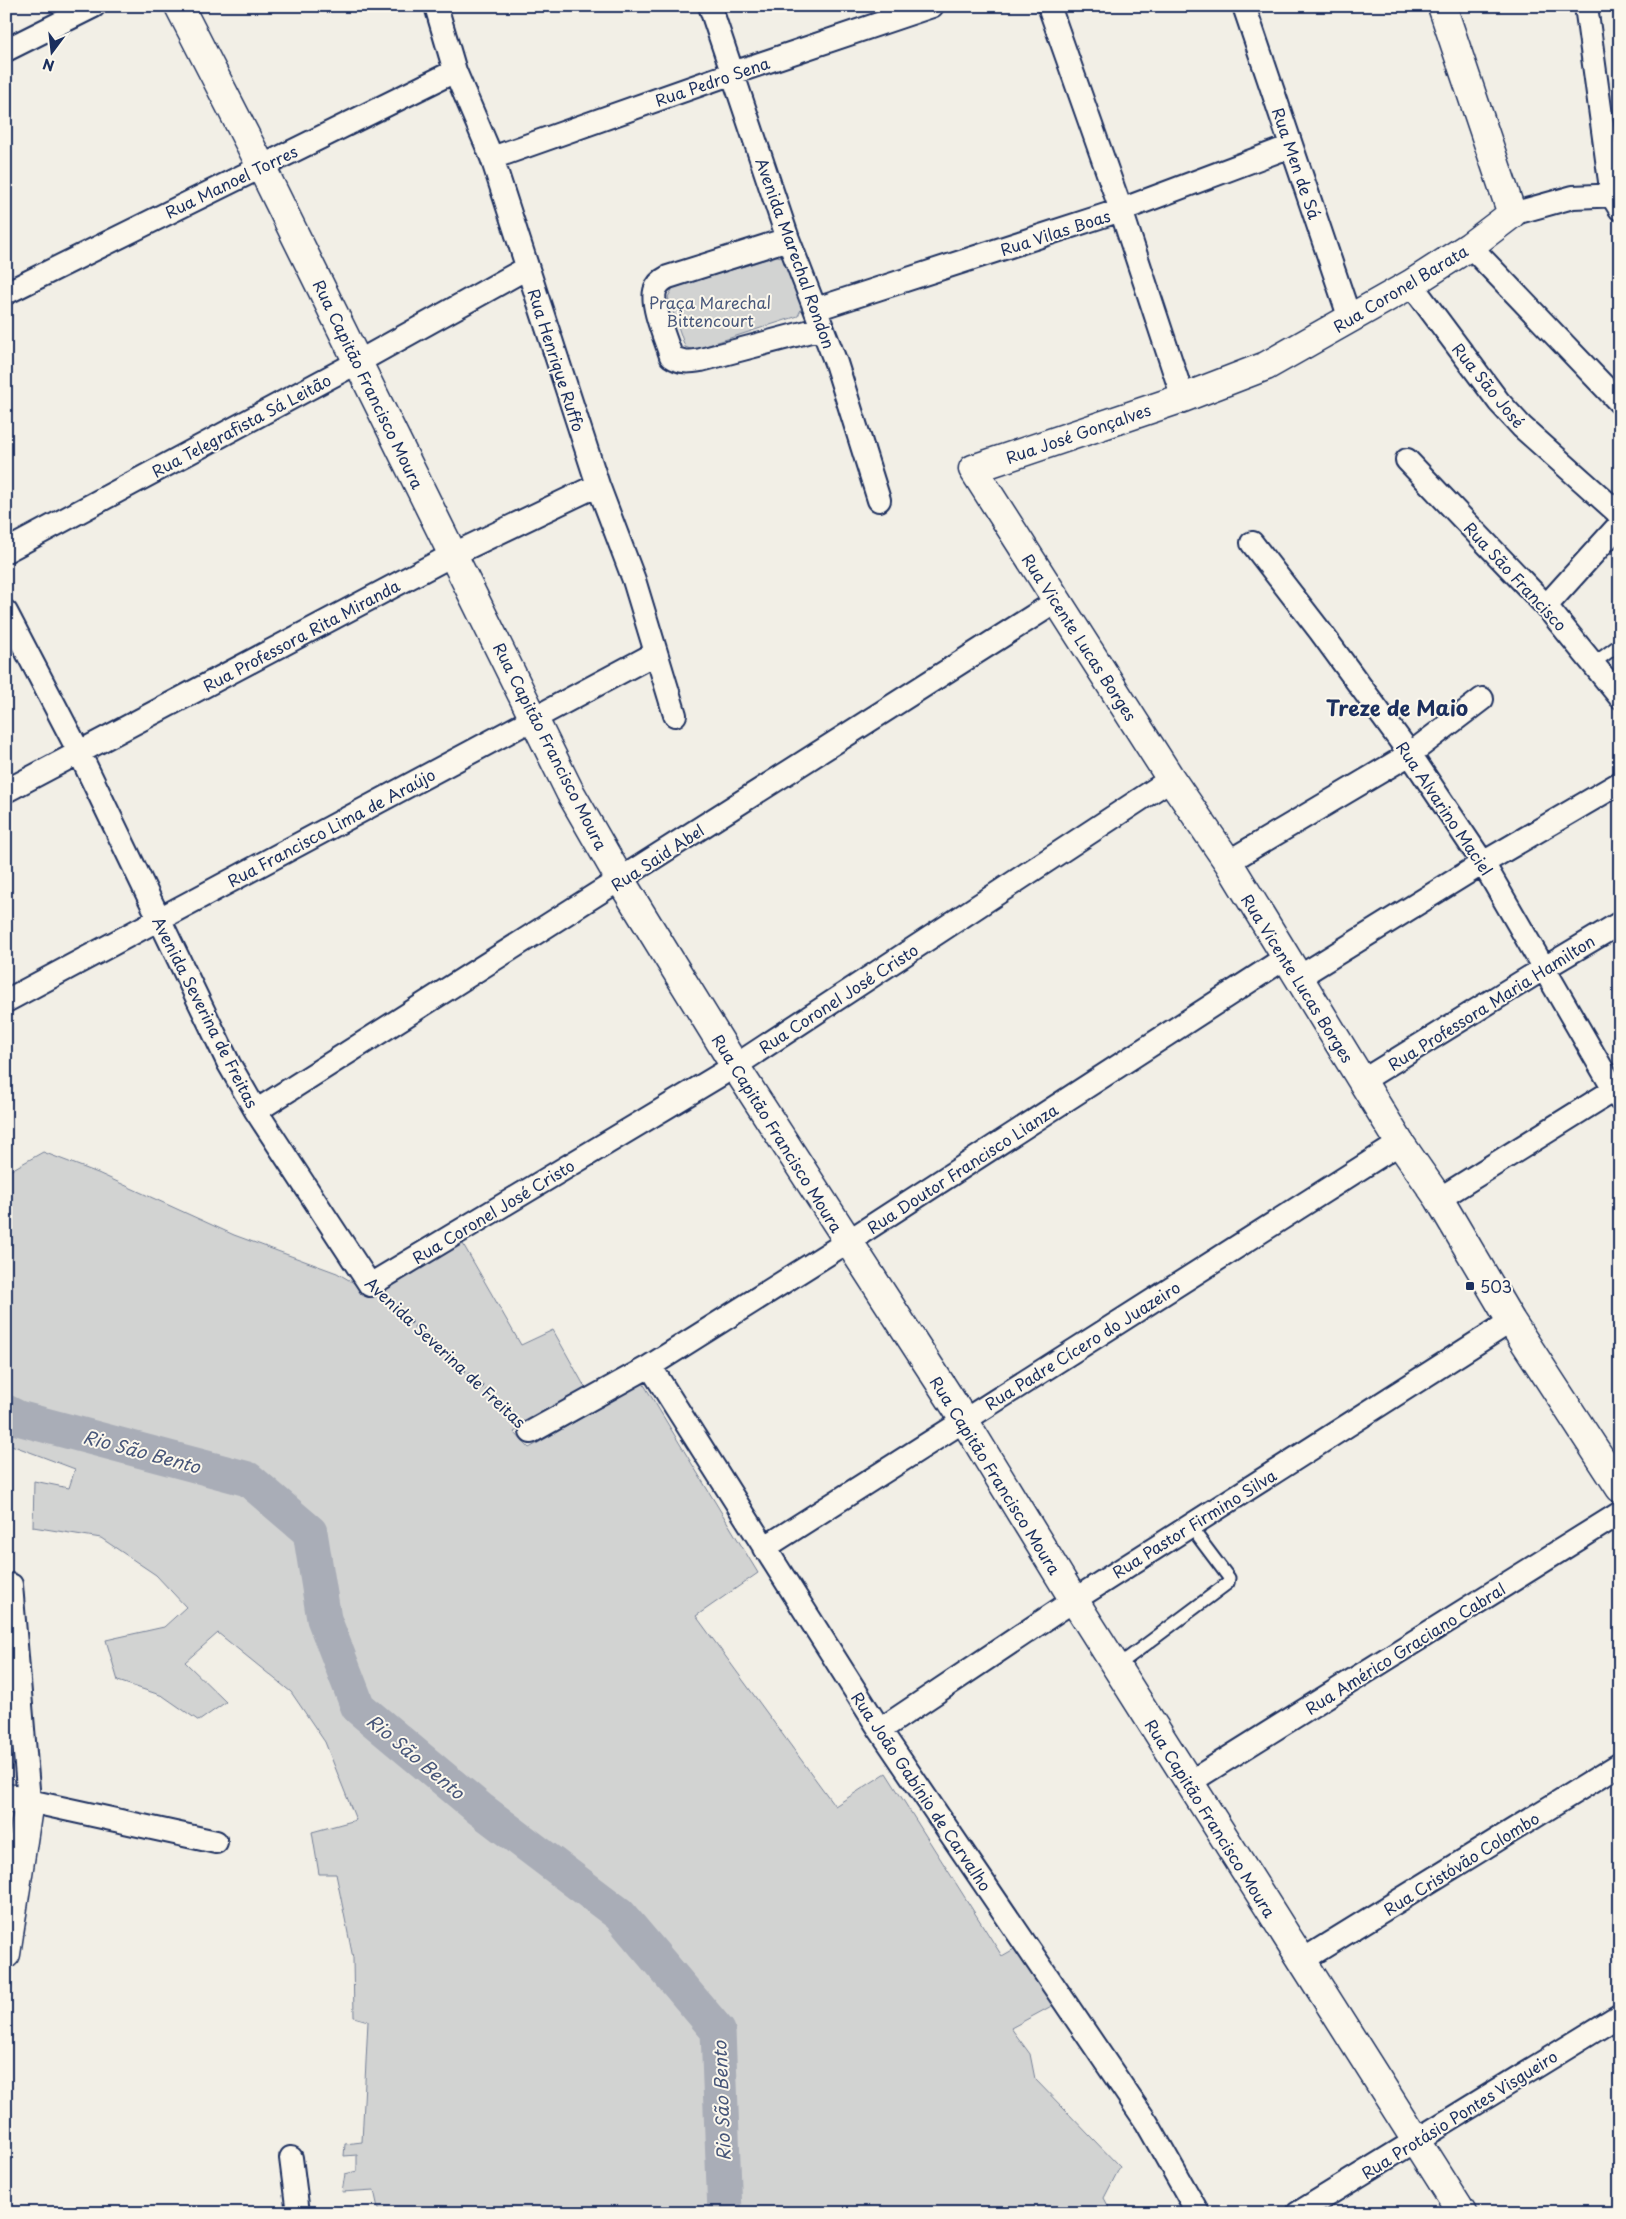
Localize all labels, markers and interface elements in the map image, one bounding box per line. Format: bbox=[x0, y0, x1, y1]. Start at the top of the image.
north arrow bbox=[28, 28, 78, 78]
street label: Rua Pedro Sena bbox=[651, 50, 773, 112]
text: N bbox=[40, 53, 57, 77]
street label: Rua Men de Sá bbox=[1267, 104, 1327, 222]
street label: Rua Manoel Torres bbox=[161, 139, 301, 223]
street label: Avenida Marechal Rondon bbox=[750, 154, 842, 352]
street label: Rua Vilas Boas bbox=[997, 203, 1113, 261]
street label: Rua Coronel Barata bbox=[1328, 238, 1472, 338]
street label: Rua Capitão Francisco Moura bbox=[308, 275, 430, 493]
street label: Rua Henrique Ruffo bbox=[523, 285, 591, 435]
park label: Praça Marechal Bittencourt bbox=[649, 290, 771, 332]
street label: Rua São José bbox=[1447, 337, 1531, 433]
street label: Rua Telegrafista Sá Leitão bbox=[147, 367, 335, 483]
street label: Rua José Gonçalves bbox=[1002, 397, 1154, 469]
street label: Rua São Francisco bbox=[1459, 516, 1573, 636]
street label: Rua Vicente Lucas Borges bbox=[1017, 549, 1143, 725]
street label: Rua Professora Rita Miranda bbox=[198, 573, 404, 697]
street label: Rua Capitão Francisco Moura bbox=[488, 638, 614, 854]
district label: Treze de Maio bbox=[1326, 691, 1468, 723]
street label: Rua Alvarino Maciel bbox=[1391, 736, 1499, 880]
street label: Rua Francisco Lima de Araújo bbox=[223, 762, 439, 892]
street label: Rua Said Abel bbox=[606, 818, 708, 896]
street label: Rua Vicente Lucas Borges bbox=[1236, 889, 1360, 1067]
street label: Avenida Severina de Freitas bbox=[147, 912, 265, 1112]
street label: Rua Professora Maria Hamilton bbox=[1383, 928, 1599, 1076]
street label: Rua Coronel José Cristo bbox=[754, 937, 923, 1059]
street label: Rua Capitão Francisco Moura bbox=[707, 1029, 849, 1237]
street label: Rua Doutor Francisco Lianza bbox=[862, 1097, 1062, 1239]
street label: Rua Coronel José Cristo bbox=[407, 1153, 579, 1269]
street label: Avenida Severina de Freitas bbox=[360, 1271, 532, 1433]
place label: 503 bbox=[1480, 1274, 1512, 1298]
street label: Rua Padre Cícero do Juazeiro bbox=[980, 1275, 1185, 1415]
marker: 503 bbox=[1464, 1280, 1476, 1292]
street label: Rua Capitão Francisco Moura bbox=[925, 1371, 1067, 1579]
water label: Rio São Bento bbox=[81, 1422, 204, 1480]
street label: Rua Pastor Firmino Silva bbox=[1107, 1462, 1281, 1583]
street label: Rua Américo Graciano Cabral bbox=[1300, 1576, 1510, 1720]
street label: Rua João Gabínio de Carvalho bbox=[846, 1686, 998, 1896]
water label: Rio São Bento bbox=[361, 1707, 471, 1806]
street label: Rua Capitão Francisco Moura bbox=[1140, 1714, 1282, 1922]
street label: Rua Cristóvão Colombo bbox=[1379, 1805, 1543, 1921]
water label: Rio São Bento bbox=[705, 2040, 737, 2161]
street label: Rua Protásio Pontes Visgueiro bbox=[1356, 2044, 1562, 2184]

